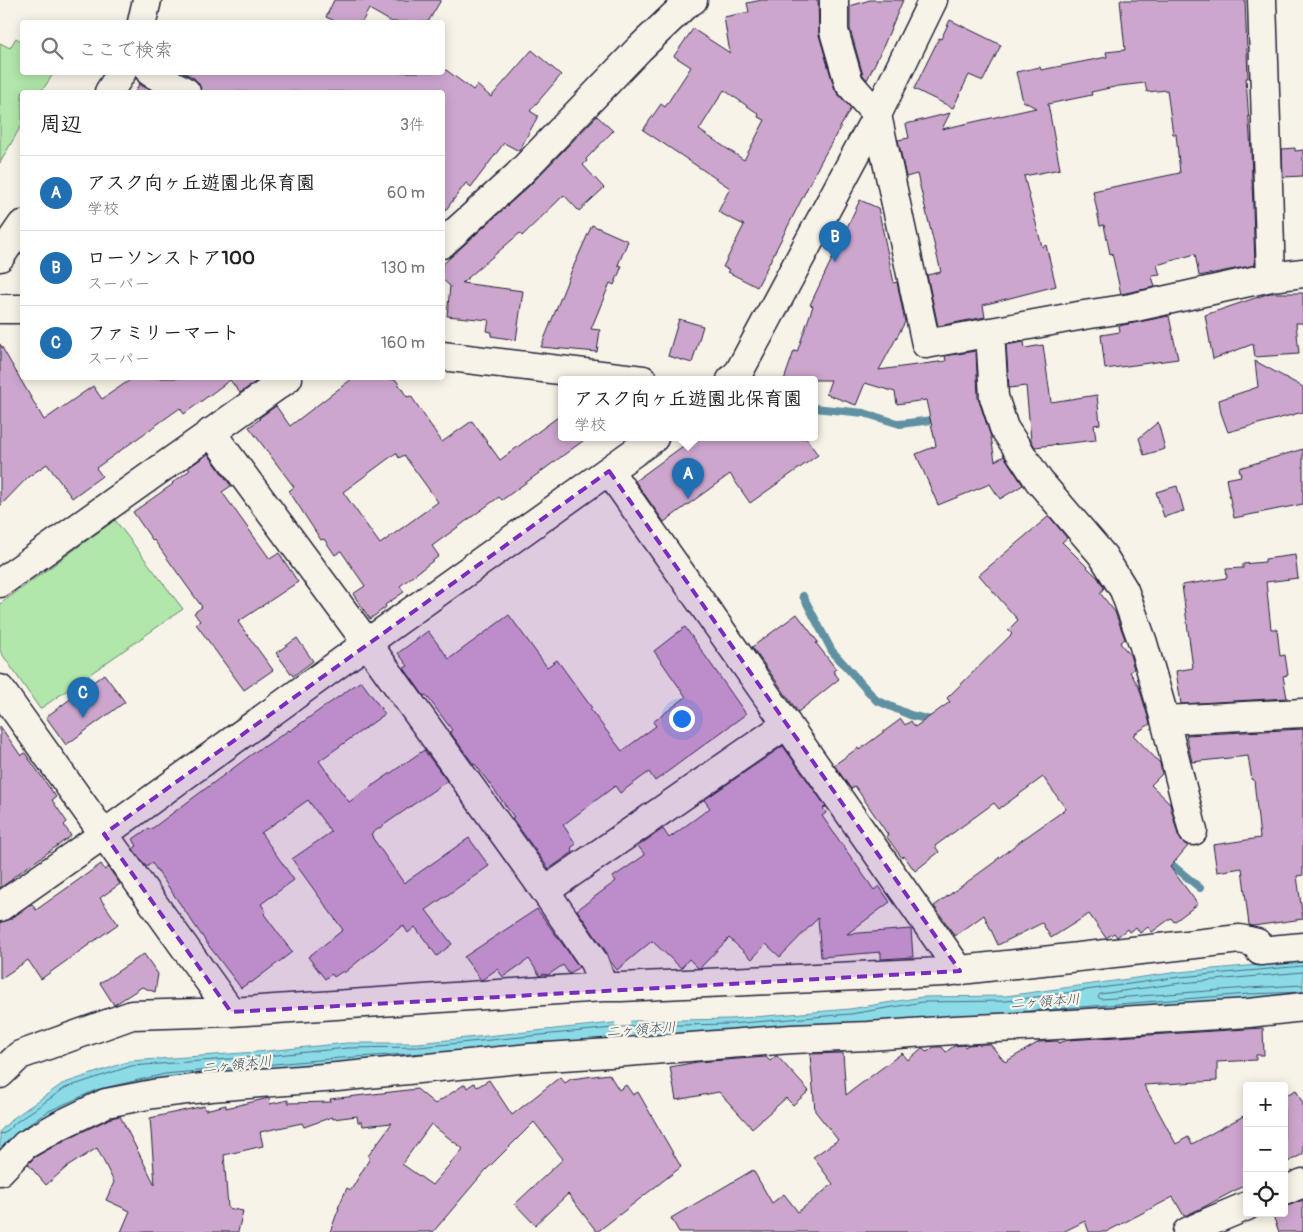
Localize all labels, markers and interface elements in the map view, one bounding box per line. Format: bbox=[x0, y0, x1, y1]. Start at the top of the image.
search box bbox=[20, 20, 445, 75]
icon: search bbox=[38, 34, 66, 62]
text: ここで検索 bbox=[78, 38, 173, 62]
text: 周辺 bbox=[40, 111, 82, 138]
text: 3件 bbox=[400, 115, 425, 135]
text: アスク向ヶ丘遊園北保育園 bbox=[87, 171, 315, 195]
text: A bbox=[51, 183, 61, 203]
text: 60 m bbox=[387, 183, 425, 203]
text: 学校 bbox=[87, 199, 119, 219]
pin: B bbox=[819, 221, 851, 262]
text: ローソンストア100 bbox=[87, 246, 255, 270]
text: B bbox=[51, 258, 61, 278]
text: 130 m bbox=[381, 258, 425, 278]
text: スーパー bbox=[87, 274, 150, 294]
text: ファミリーマート bbox=[87, 321, 240, 345]
text: C bbox=[51, 333, 61, 353]
text: 160 m bbox=[381, 333, 425, 353]
text: スーパー bbox=[87, 349, 150, 369]
popup bbox=[558, 376, 818, 441]
text: アスク向ヶ丘遊園北保育園 bbox=[574, 387, 802, 411]
text: 学校 bbox=[574, 415, 606, 435]
pin: A bbox=[672, 458, 704, 499]
pin: C bbox=[67, 677, 99, 718]
your location bbox=[669, 706, 695, 732]
water label: 二ヶ領本川 bbox=[1010, 991, 1081, 1012]
water label: 二ヶ領本川 bbox=[606, 1019, 677, 1040]
water label: 二ヶ領本川 bbox=[201, 1052, 273, 1077]
map controls bbox=[1243, 1082, 1288, 1217]
button: + bbox=[1243, 1082, 1288, 1127]
button: − bbox=[1243, 1127, 1288, 1172]
button: locate bbox=[1243, 1172, 1288, 1217]

